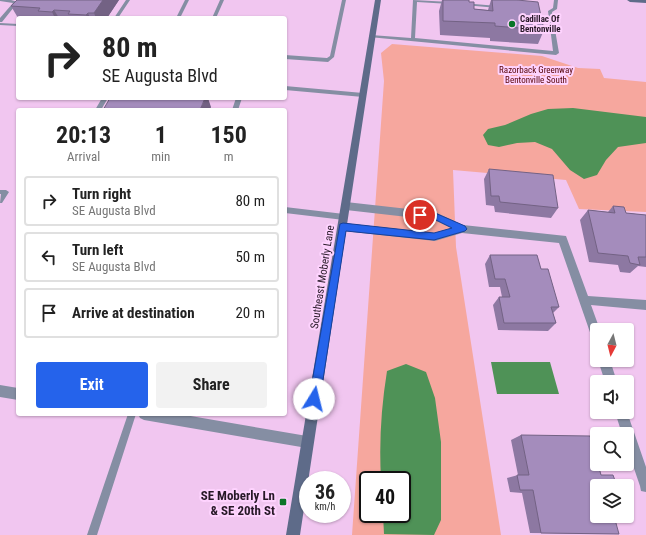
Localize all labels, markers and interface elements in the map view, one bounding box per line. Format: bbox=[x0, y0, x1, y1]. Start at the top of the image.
place label: Cadillac Of Bentonville bbox=[520, 14, 561, 34]
marker: Cadillac Of Bentonville bbox=[507, 19, 517, 29]
text: 80 m bbox=[102, 31, 158, 64]
icon: right bbox=[36, 32, 88, 84]
text: SE Augusta Blvd bbox=[102, 65, 218, 86]
park label: Razorback Greenway Bentonville South bbox=[499, 65, 573, 85]
text: 20:13 bbox=[56, 121, 111, 149]
text: 1 bbox=[155, 121, 167, 149]
text: 150 bbox=[210, 121, 247, 149]
text: Arrival bbox=[67, 149, 100, 164]
text: min bbox=[151, 149, 170, 164]
text: m bbox=[224, 149, 234, 164]
text: Turn right bbox=[72, 185, 131, 203]
icon: right bbox=[38, 190, 60, 212]
text: 80 m bbox=[235, 192, 265, 210]
pin bbox=[403, 198, 437, 232]
text: SE Augusta Blvd bbox=[72, 203, 156, 218]
icon: arrive bbox=[409, 204, 431, 226]
street label: Southeast Moberly Lane bbox=[308, 224, 337, 330]
text: Turn left bbox=[72, 241, 123, 259]
icon: left bbox=[38, 246, 60, 268]
text: 50 m bbox=[235, 248, 265, 266]
text: SE Augusta Blvd bbox=[72, 259, 156, 274]
icon: arrive bbox=[38, 302, 60, 324]
text: Arrive at destination bbox=[72, 304, 195, 322]
text: 20 m bbox=[235, 304, 265, 322]
north arrow bbox=[590, 323, 634, 367]
map controls bbox=[590, 323, 634, 523]
button: Exit bbox=[36, 362, 148, 408]
button: Share bbox=[156, 362, 267, 408]
button: sound bbox=[590, 375, 634, 419]
position arrow bbox=[293, 378, 335, 420]
button: search bbox=[590, 427, 634, 471]
speed limit sign: 40 bbox=[359, 471, 411, 523]
button: layers bbox=[590, 479, 634, 523]
text: 36 bbox=[315, 480, 335, 504]
place label: SE Moberly Ln & SE 20th St bbox=[201, 488, 275, 518]
marker: SE Moberly Ln & SE 20th St bbox=[278, 497, 288, 507]
text: km/h bbox=[315, 501, 335, 512]

